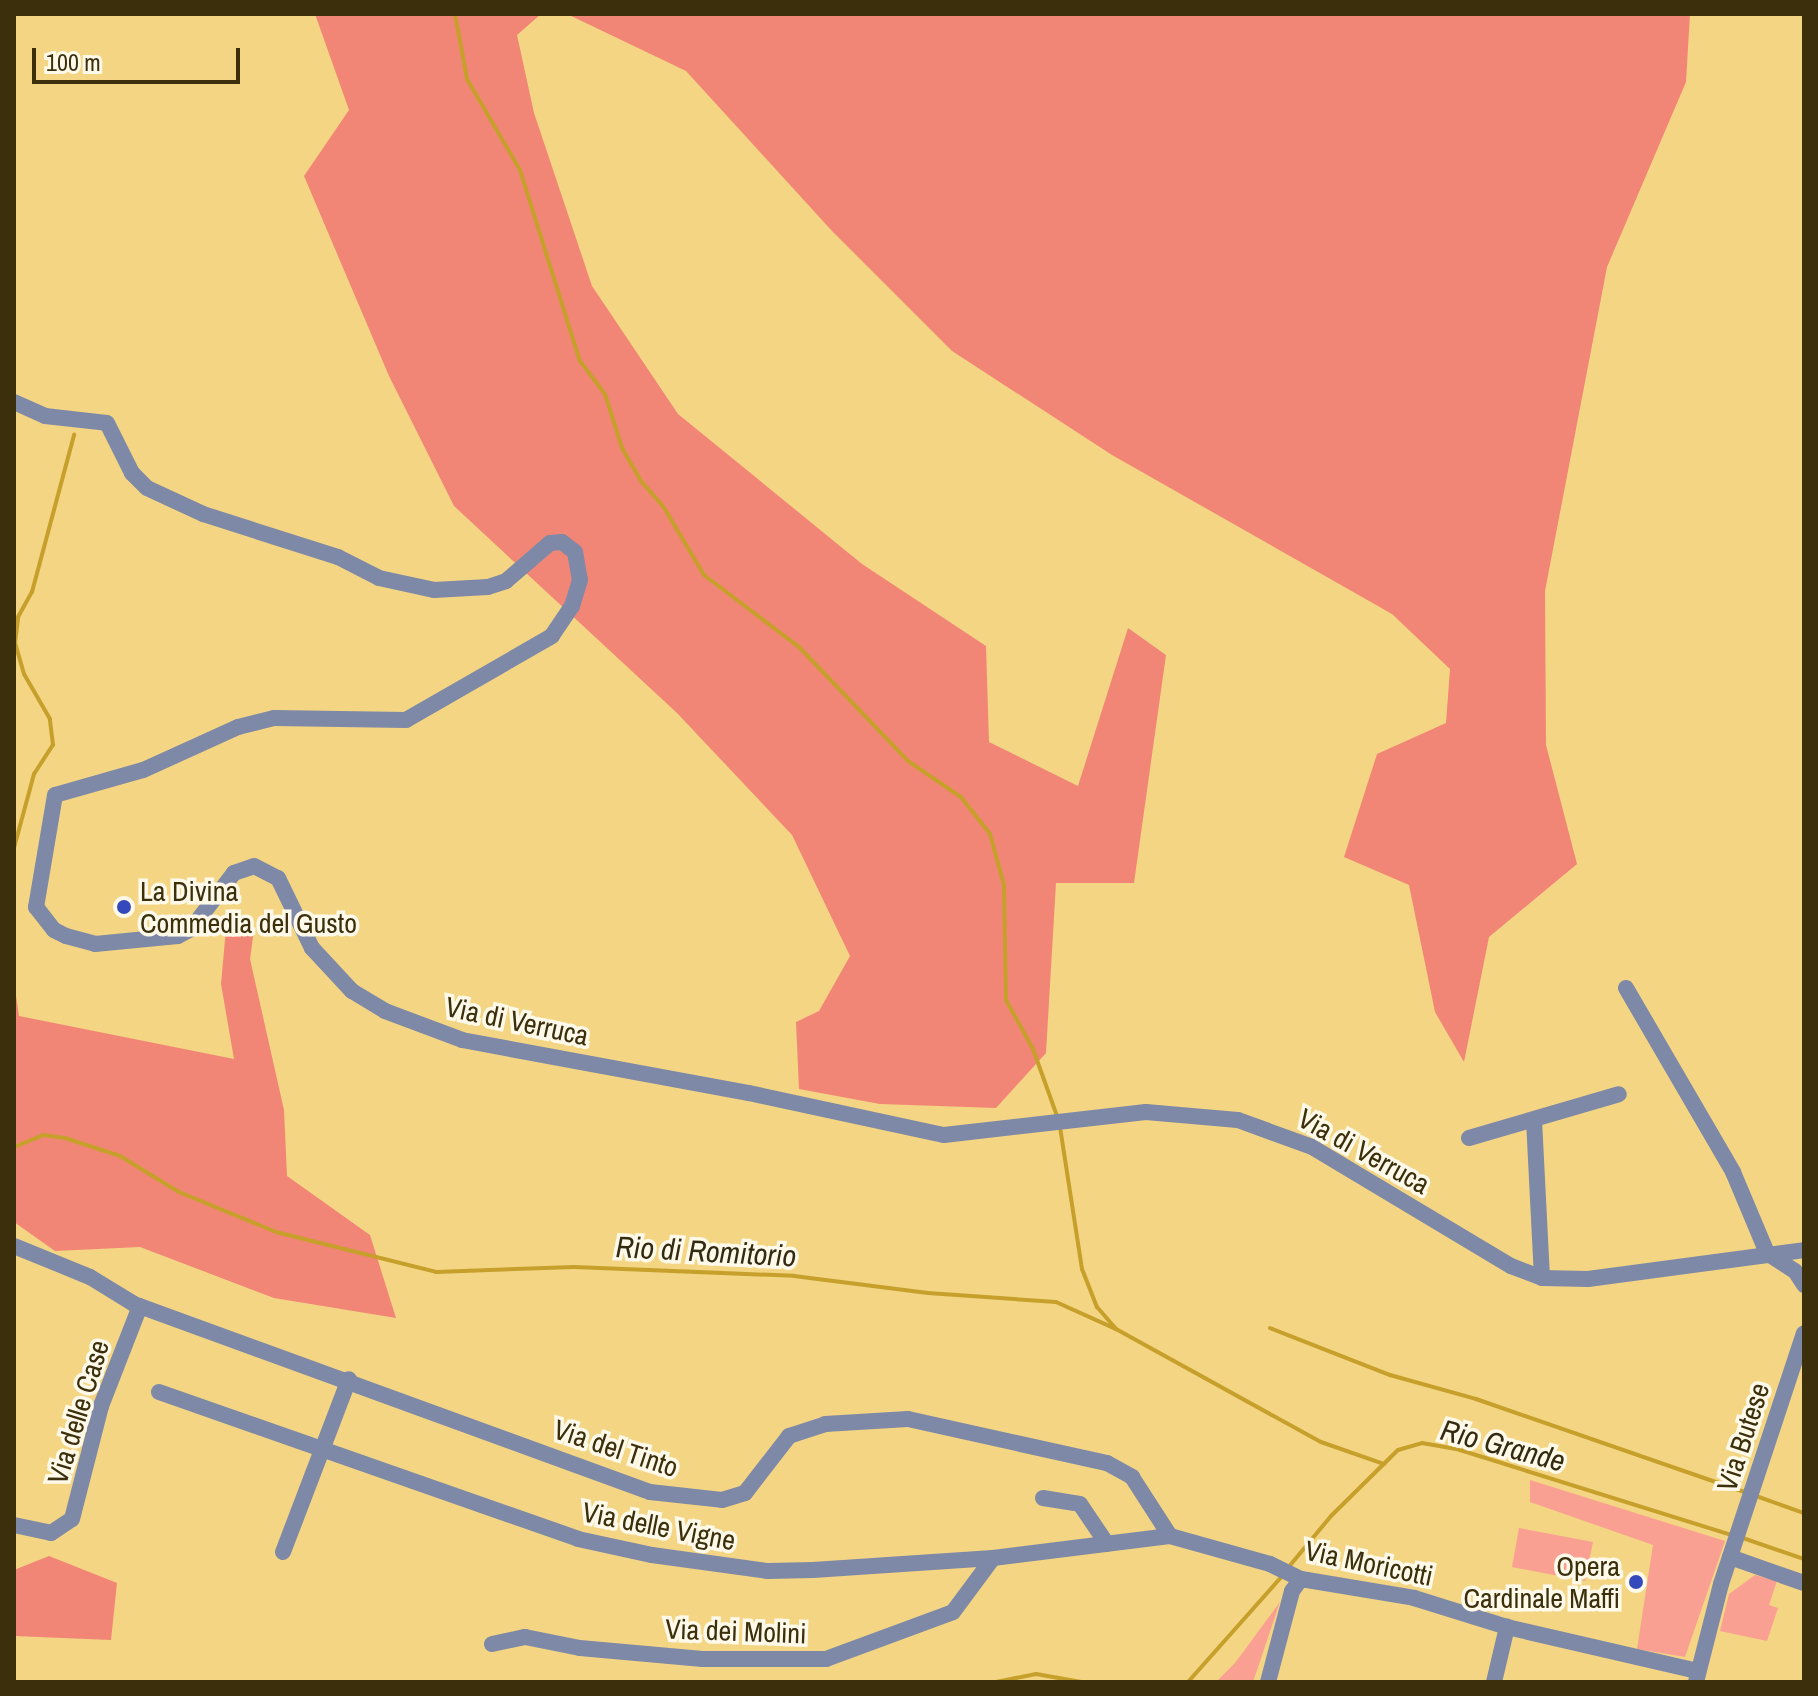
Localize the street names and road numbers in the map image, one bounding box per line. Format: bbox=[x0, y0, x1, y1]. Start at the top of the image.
street label: Via di Verruca bbox=[443, 989, 591, 1053]
street label: Via di Verruca bbox=[1292, 1101, 1436, 1201]
street label: Via delle Case bbox=[40, 1336, 116, 1488]
street label: Via Butese bbox=[1710, 1379, 1776, 1495]
street label: Via del Tinto bbox=[549, 1412, 683, 1484]
street label: Via delle Vigne bbox=[580, 1495, 738, 1557]
street label: Via Moricotti bbox=[1302, 1533, 1436, 1593]
street label: Via dei Molini bbox=[665, 1612, 807, 1650]

